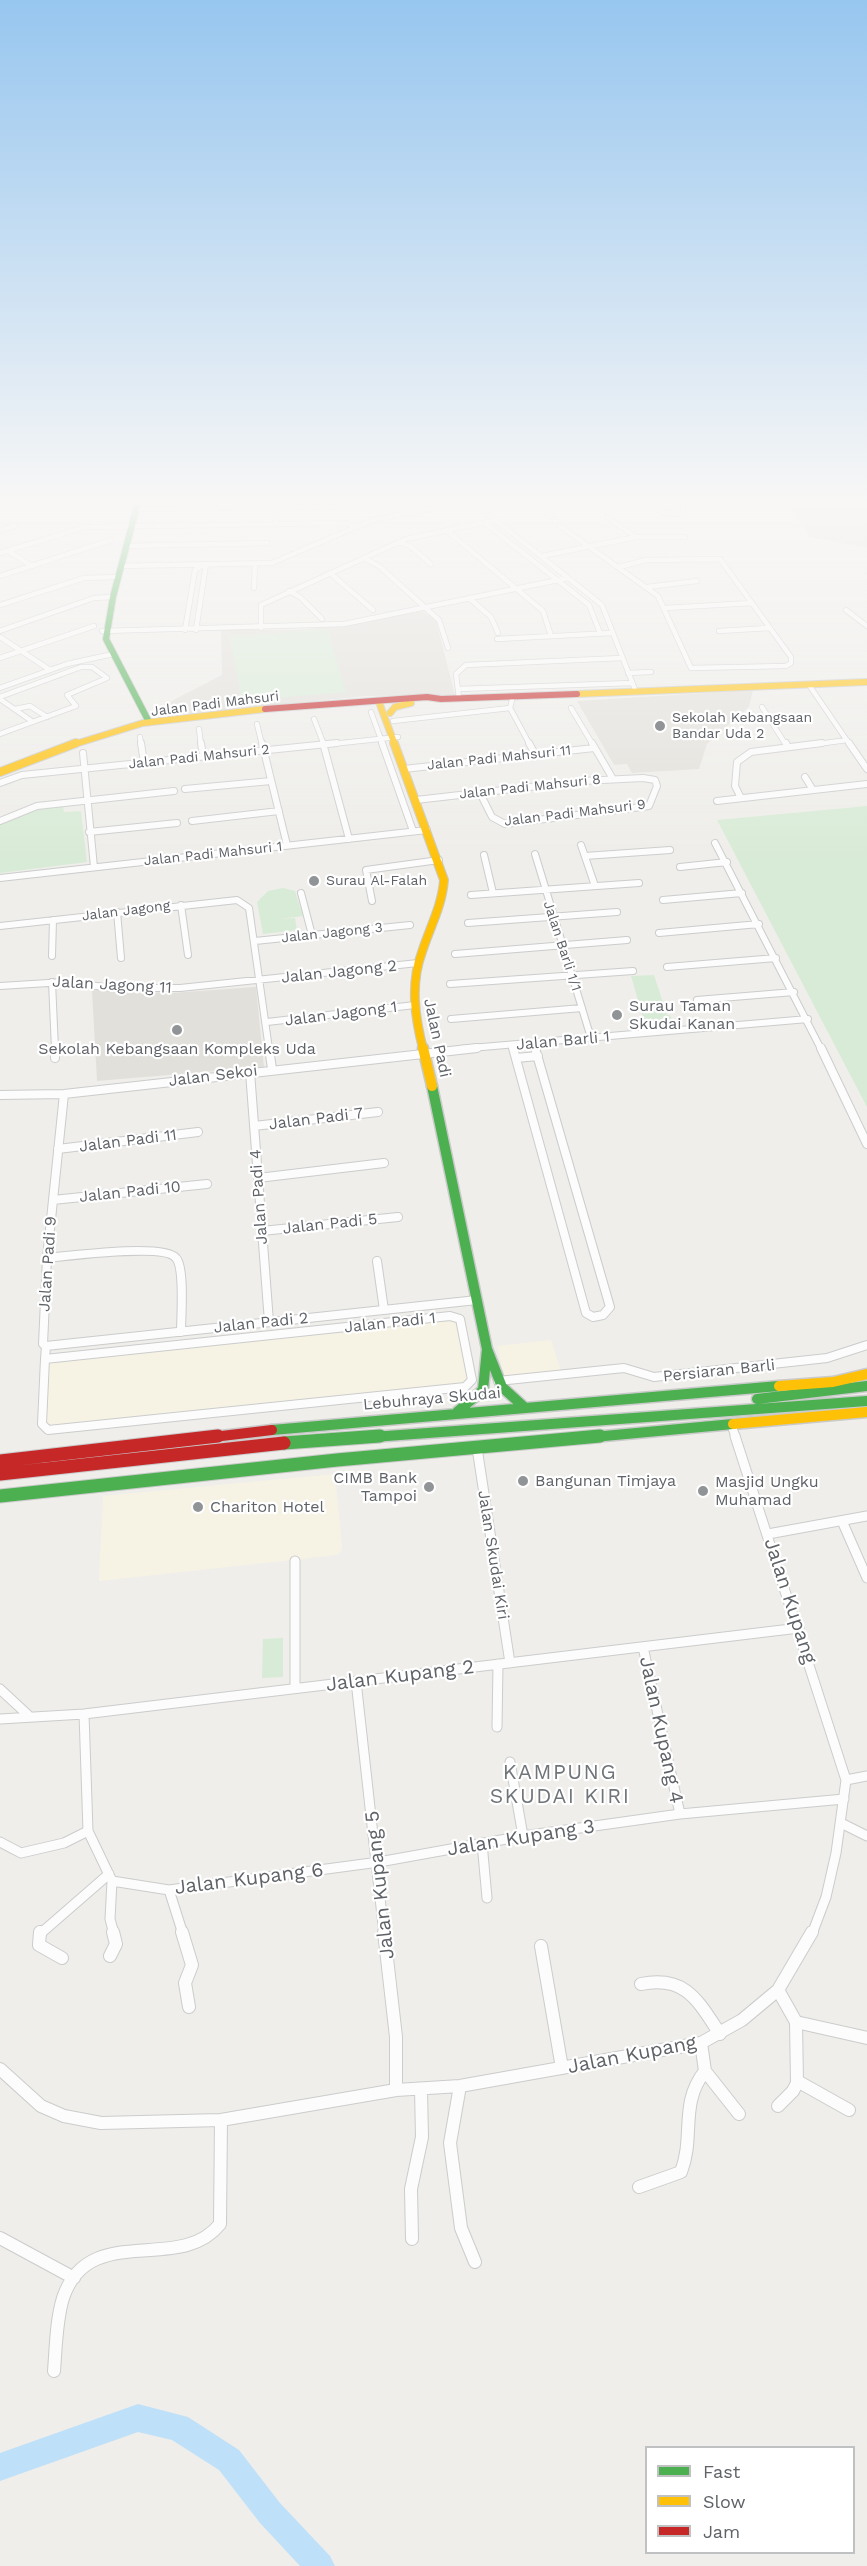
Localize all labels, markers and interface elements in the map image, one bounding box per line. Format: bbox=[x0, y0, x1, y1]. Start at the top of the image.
street label: Jalan Padi Mahsuri bbox=[150, 688, 280, 720]
place label: Sekolah Kebangsaan Bandar Uda 2 bbox=[672, 710, 812, 742]
marker: Sekolah Kebangsaan Bandar Uda 2 bbox=[653, 719, 667, 733]
street label: Jalan Padi Mahsuri 2 bbox=[128, 741, 270, 773]
street label: Jalan Padi Mahsuri 11 bbox=[426, 742, 572, 774]
street label: Jalan Padi Mahsuri 8 bbox=[458, 771, 602, 803]
street label: Jalan Padi Mahsuri 9 bbox=[503, 796, 647, 830]
street label: Jalan Padi Mahsuri 1 bbox=[143, 838, 283, 870]
place label: Surau Al-Falah bbox=[326, 873, 427, 889]
marker: Surau Al-Falah bbox=[307, 874, 321, 888]
street label: Jalan Jagong bbox=[81, 897, 171, 925]
street label: Jalan Barli 1/1 bbox=[540, 899, 584, 993]
street label: Jalan Jagong 3 bbox=[281, 919, 383, 947]
street label: Jalan Jagong 2 bbox=[280, 956, 398, 988]
street label: Jalan Jagong 11 bbox=[52, 972, 172, 998]
place label: Surau Taman Skudai Kanan bbox=[629, 996, 735, 1034]
street label: Jalan Padi bbox=[419, 997, 455, 1079]
street label: Jalan Jagong 1 bbox=[284, 998, 398, 1030]
marker: Surau Taman Skudai Kanan bbox=[610, 1008, 624, 1022]
marker: Sekolah Kebangsaan Kompleks Uda bbox=[170, 1023, 184, 1037]
street label: Jalan Barli 1 bbox=[515, 1027, 611, 1055]
place label: Sekolah Kebangsaan Kompleks Uda bbox=[38, 1039, 316, 1059]
street label: Jalan Sekoi bbox=[168, 1061, 258, 1091]
street label: Jalan Padi 7 bbox=[268, 1104, 364, 1134]
street label: Jalan Padi 11 bbox=[78, 1125, 178, 1157]
street label: Jalan Padi 4 bbox=[246, 1149, 272, 1245]
street label: Jalan Padi 10 bbox=[78, 1177, 182, 1207]
street label: Jalan Padi 5 bbox=[282, 1209, 378, 1239]
street label: Jalan Padi 9 bbox=[35, 1216, 61, 1312]
street label: Jalan Padi 2 bbox=[213, 1308, 309, 1338]
street label: Jalan Padi 1 bbox=[343, 1309, 437, 1337]
street label: Persiaran Barli bbox=[662, 1356, 776, 1386]
street label: Lebuhraya Skudai bbox=[362, 1383, 502, 1415]
place label: CIMB Bank Tampoi bbox=[333, 1468, 417, 1506]
place label: Bangunan Timjaya bbox=[535, 1471, 676, 1491]
place label: Masjid Ungku Muhamad bbox=[715, 1472, 819, 1510]
marker: Bangunan Timjaya bbox=[516, 1474, 530, 1488]
marker: CIMB Bank Tampoi bbox=[422, 1480, 436, 1494]
marker: Masjid Ungku Muhamad bbox=[696, 1484, 710, 1498]
street label: Jalan Skudai Kiri bbox=[473, 1489, 513, 1621]
place label: Chariton Hotel bbox=[210, 1497, 324, 1517]
marker: Chariton Hotel bbox=[191, 1500, 205, 1514]
street label: Jalan Kupang bbox=[758, 1535, 822, 1667]
street label: Jalan Kupang 4 bbox=[634, 1654, 688, 1806]
street label: Jalan Kupang 2 bbox=[324, 1655, 476, 1697]
district label: KAMPUNG SKUDAI KIRI bbox=[490, 1760, 630, 1810]
street label: Jalan Kupang 5 bbox=[360, 1810, 400, 1960]
street label: Jalan Kupang 3 bbox=[445, 1814, 597, 1862]
street label: Jalan Kupang 6 bbox=[173, 1858, 325, 1900]
street label: Jalan Kupang bbox=[566, 2031, 698, 2079]
legend bbox=[645, 2446, 855, 2554]
text: Fast bbox=[703, 2461, 740, 2482]
text: Slow bbox=[703, 2491, 746, 2512]
text: Jam bbox=[703, 2521, 740, 2542]

